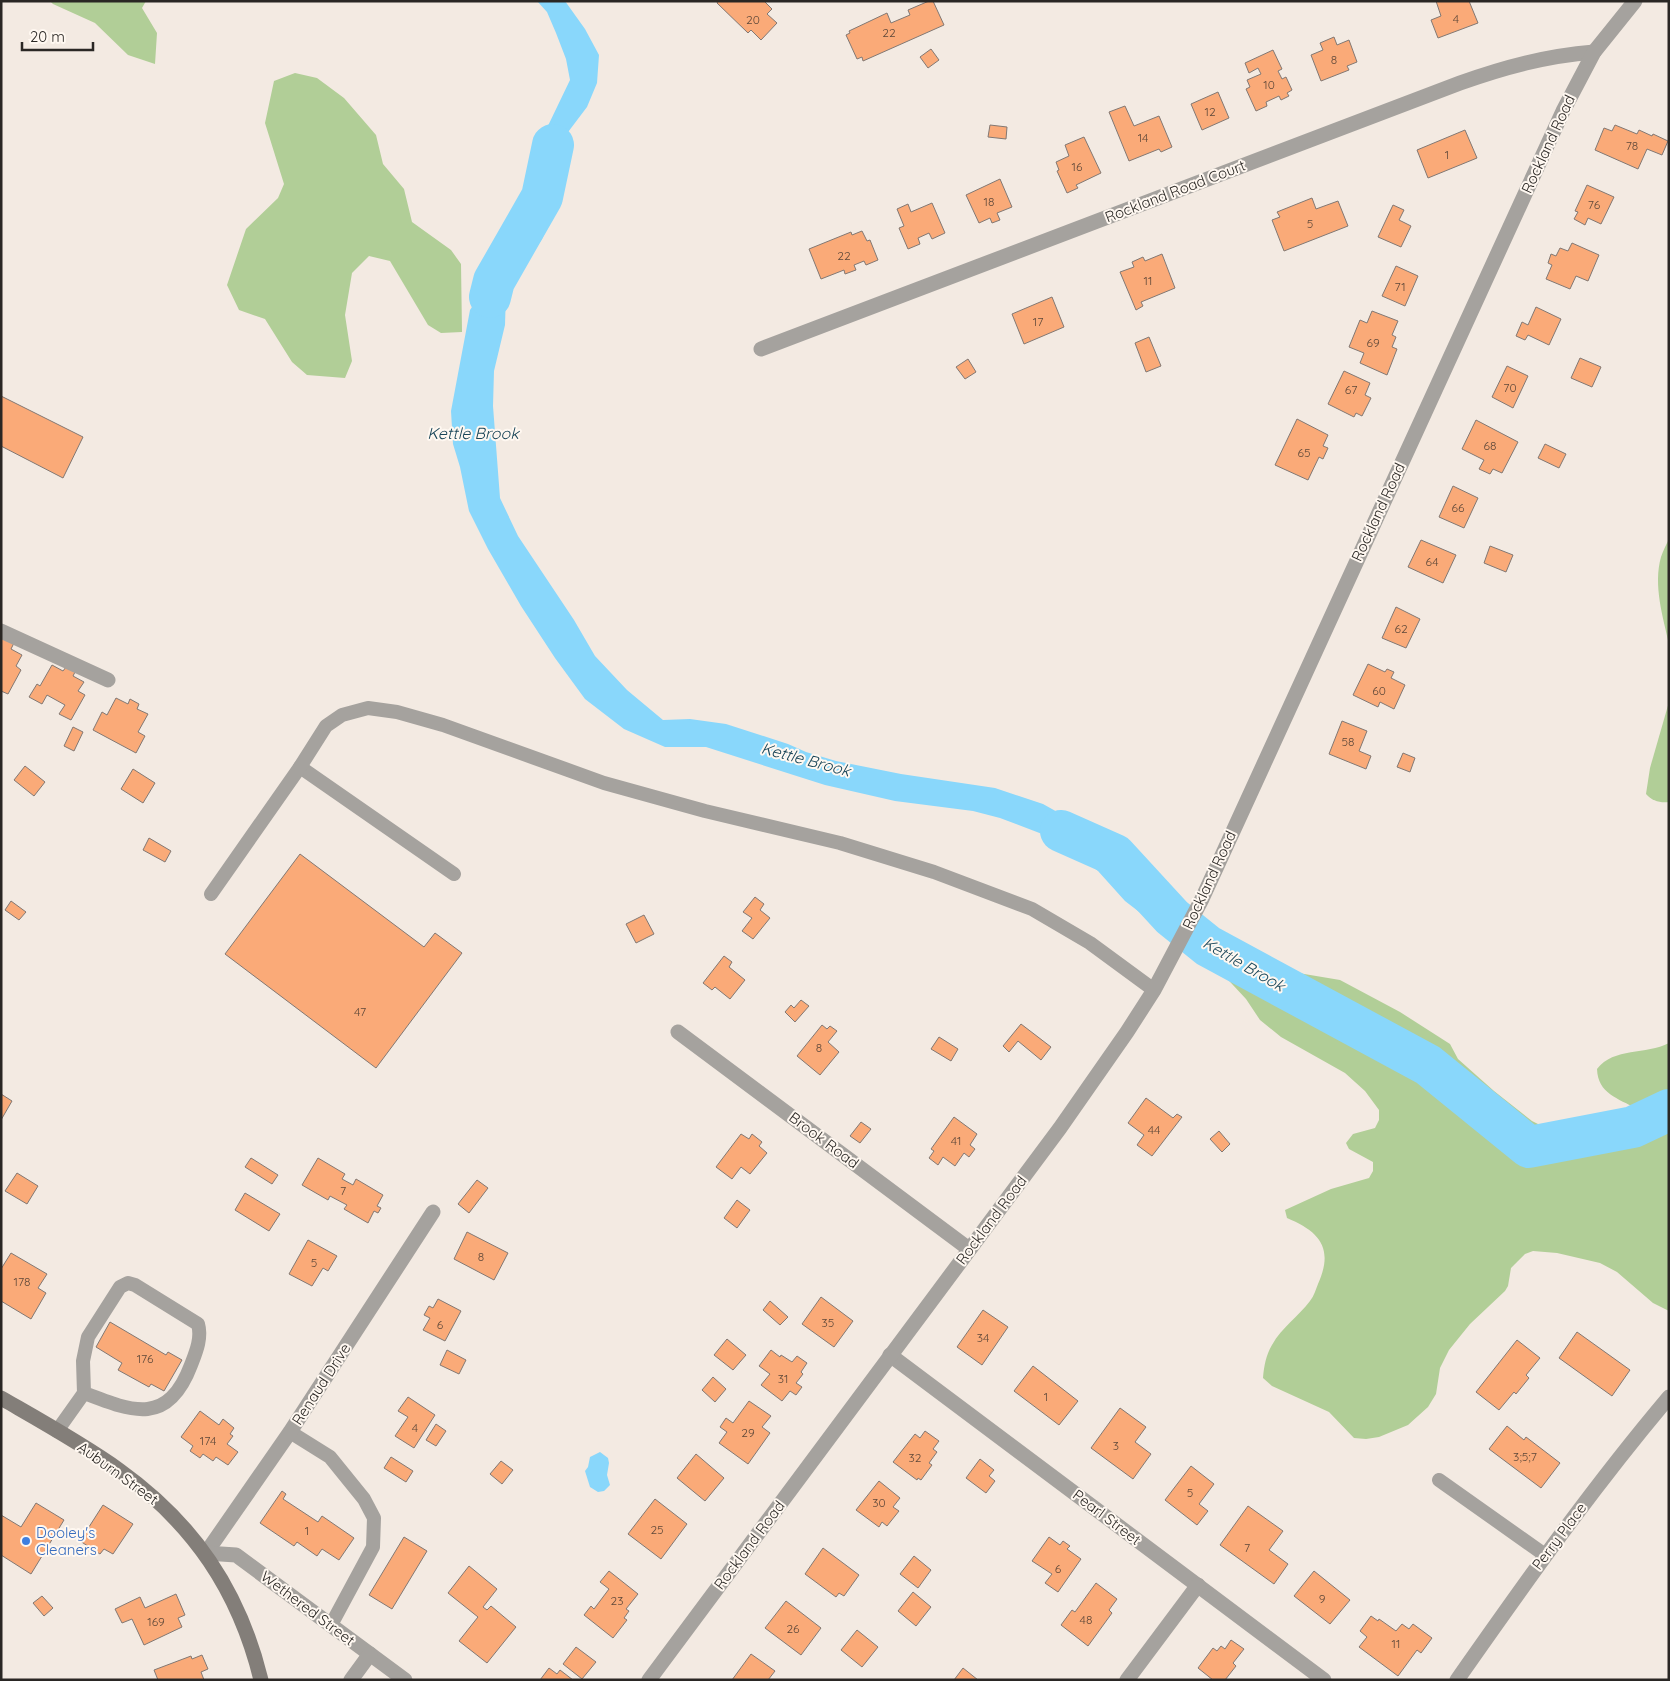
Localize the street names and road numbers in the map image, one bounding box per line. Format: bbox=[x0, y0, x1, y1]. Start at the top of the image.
street label: Rockland Road bbox=[1517, 92, 1579, 196]
street label: Rockland Road Court bbox=[1102, 155, 1248, 227]
street label: Rockland Road bbox=[1347, 460, 1409, 564]
street label: Rockland Road bbox=[1178, 828, 1240, 932]
street label: Brook Road bbox=[785, 1108, 863, 1172]
street label: Rockland Road bbox=[951, 1172, 1031, 1268]
street label: Renaud Drive bbox=[287, 1339, 355, 1429]
street label: Auburn Street bbox=[74, 1437, 162, 1509]
street label: Pearl Street bbox=[1069, 1485, 1145, 1549]
street label: Rockland Road bbox=[709, 1497, 789, 1593]
street label: Perry Place bbox=[1528, 1499, 1590, 1573]
street label: Wethered Street bbox=[257, 1566, 359, 1650]

